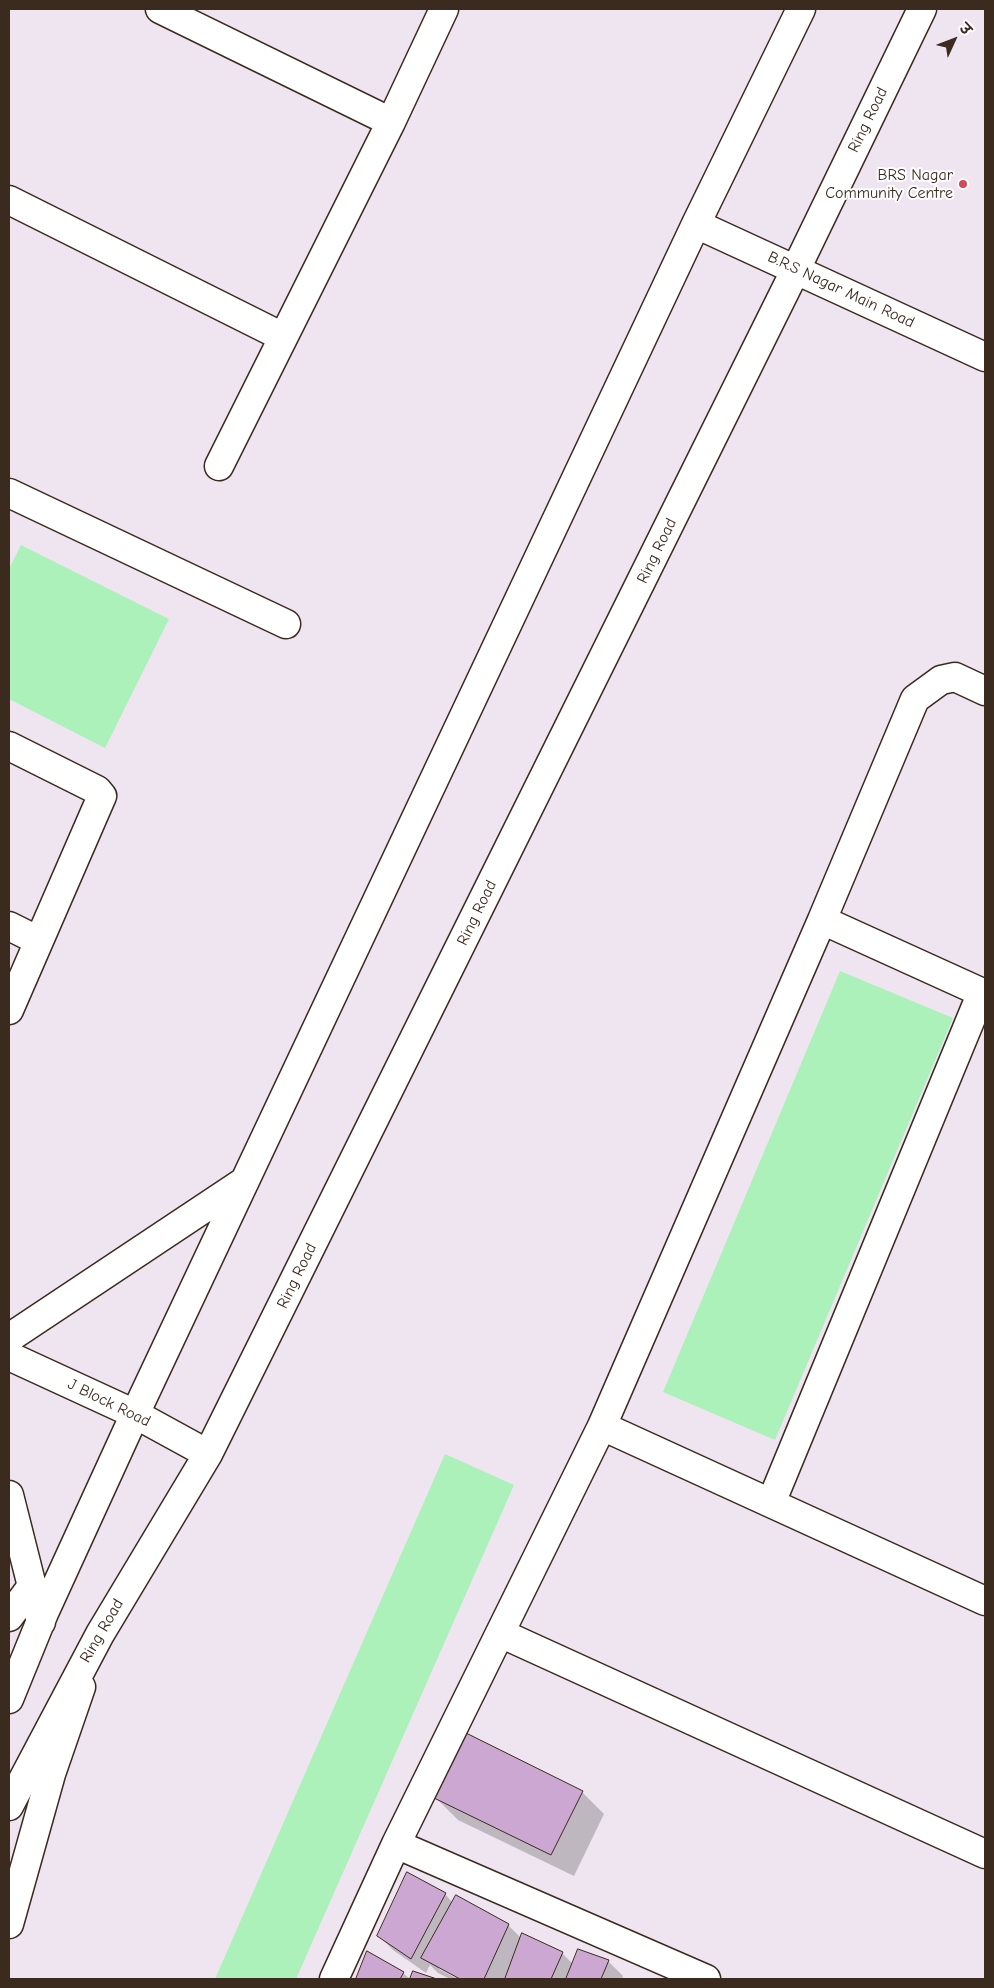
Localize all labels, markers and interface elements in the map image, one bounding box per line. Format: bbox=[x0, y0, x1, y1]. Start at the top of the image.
north arrow bbox=[929, 15, 979, 65]
text: उ bbox=[956, 20, 975, 39]
street label: Ring Road bbox=[844, 84, 892, 156]
place label: BRS Nagar Community Centre bbox=[825, 165, 953, 203]
marker: BRS Nagar Community Centre bbox=[957, 178, 969, 190]
street label: B.R.S Nagar Main Road bbox=[765, 248, 917, 332]
street label: Ring Road bbox=[633, 515, 681, 587]
street label: Ring Road bbox=[453, 877, 501, 949]
street label: Ring Road bbox=[273, 1240, 321, 1312]
street label: J Block Road bbox=[64, 1375, 154, 1431]
street label: Ring Road bbox=[76, 1596, 128, 1666]

